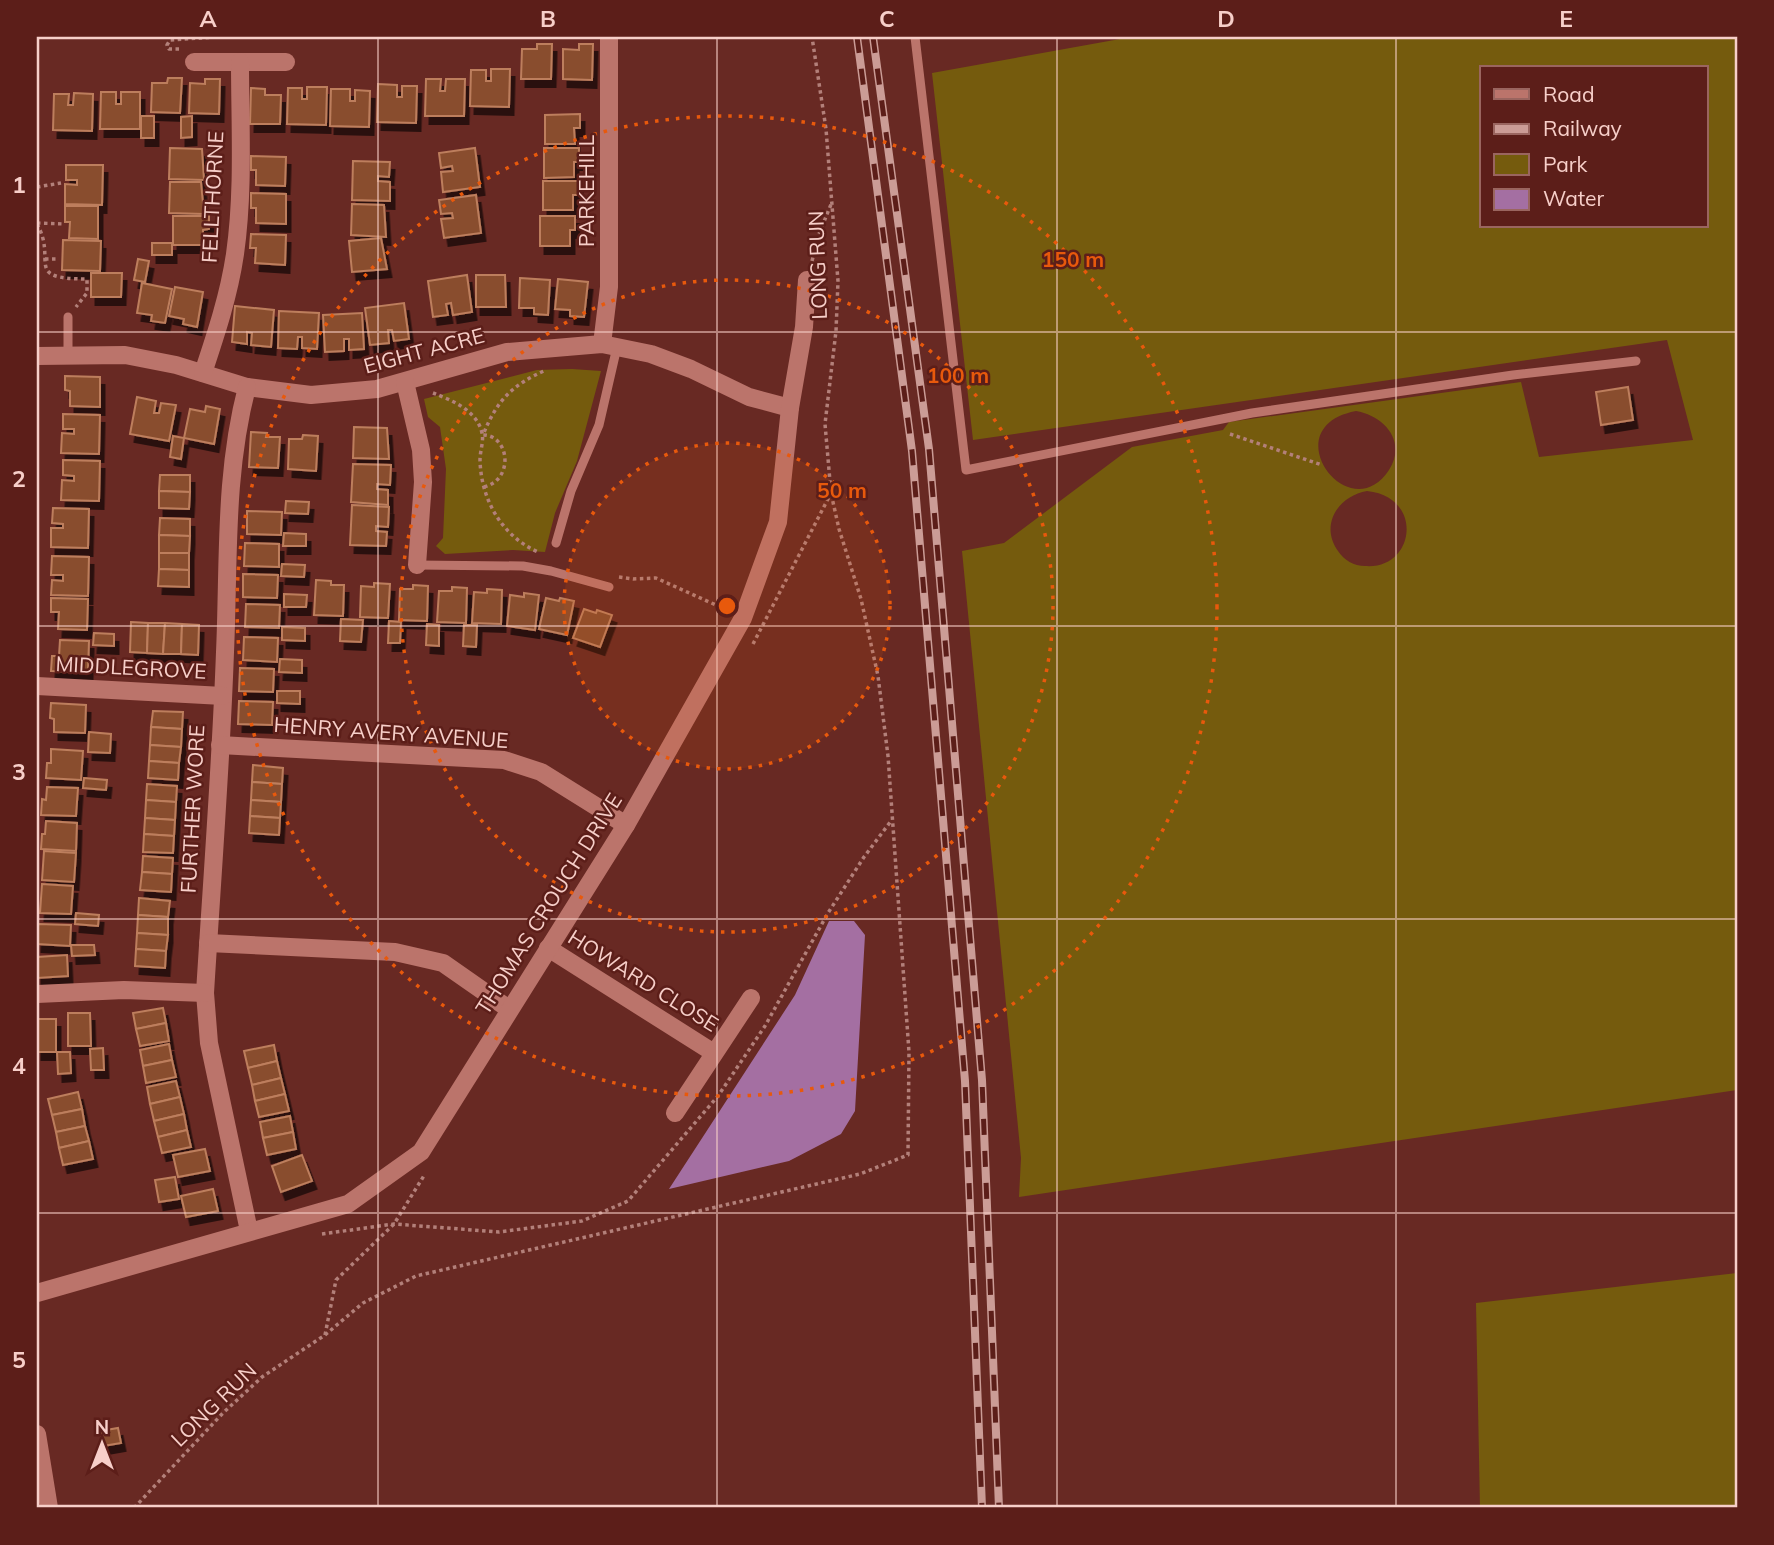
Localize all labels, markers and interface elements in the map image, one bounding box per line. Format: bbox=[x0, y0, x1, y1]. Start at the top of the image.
text: A bbox=[199, 4, 217, 33]
text: B bbox=[540, 4, 556, 33]
text: C bbox=[879, 4, 895, 33]
text: D bbox=[1217, 4, 1235, 33]
text: E bbox=[1559, 4, 1573, 33]
legend bbox=[1480, 66, 1708, 228]
text: Road bbox=[1543, 81, 1594, 107]
text: Railway bbox=[1543, 115, 1622, 141]
street label: FELLTHORNE bbox=[196, 130, 228, 263]
street label: PARKEHILL bbox=[573, 134, 599, 247]
text: Park bbox=[1543, 151, 1587, 177]
text: 1 bbox=[12, 170, 26, 199]
text: Water bbox=[1543, 185, 1604, 211]
street label: LONG RUN bbox=[802, 210, 832, 320]
text: 150 m bbox=[1042, 246, 1104, 272]
street label: EIGHT ACRE bbox=[361, 321, 487, 379]
text: 100 m bbox=[927, 362, 989, 388]
text: 2 bbox=[12, 464, 26, 493]
text: 50 m bbox=[817, 477, 867, 503]
centre of rings bbox=[715, 594, 739, 618]
street label: MIDDLEGROVE bbox=[55, 650, 207, 684]
street label: HENRY AVERY AVENUE bbox=[273, 711, 509, 753]
street label: FURTHER WORE bbox=[175, 724, 209, 894]
text: 3 bbox=[12, 757, 26, 786]
street label: THOMAS CROUCH DRIVE bbox=[469, 788, 627, 1019]
street label: HOWARD CLOSE bbox=[564, 924, 723, 1037]
text: 4 bbox=[12, 1051, 26, 1080]
text: 5 bbox=[12, 1345, 26, 1374]
street label: LONG RUN bbox=[165, 1357, 262, 1451]
north arrow bbox=[66, 1408, 136, 1478]
text: N bbox=[95, 1415, 109, 1439]

